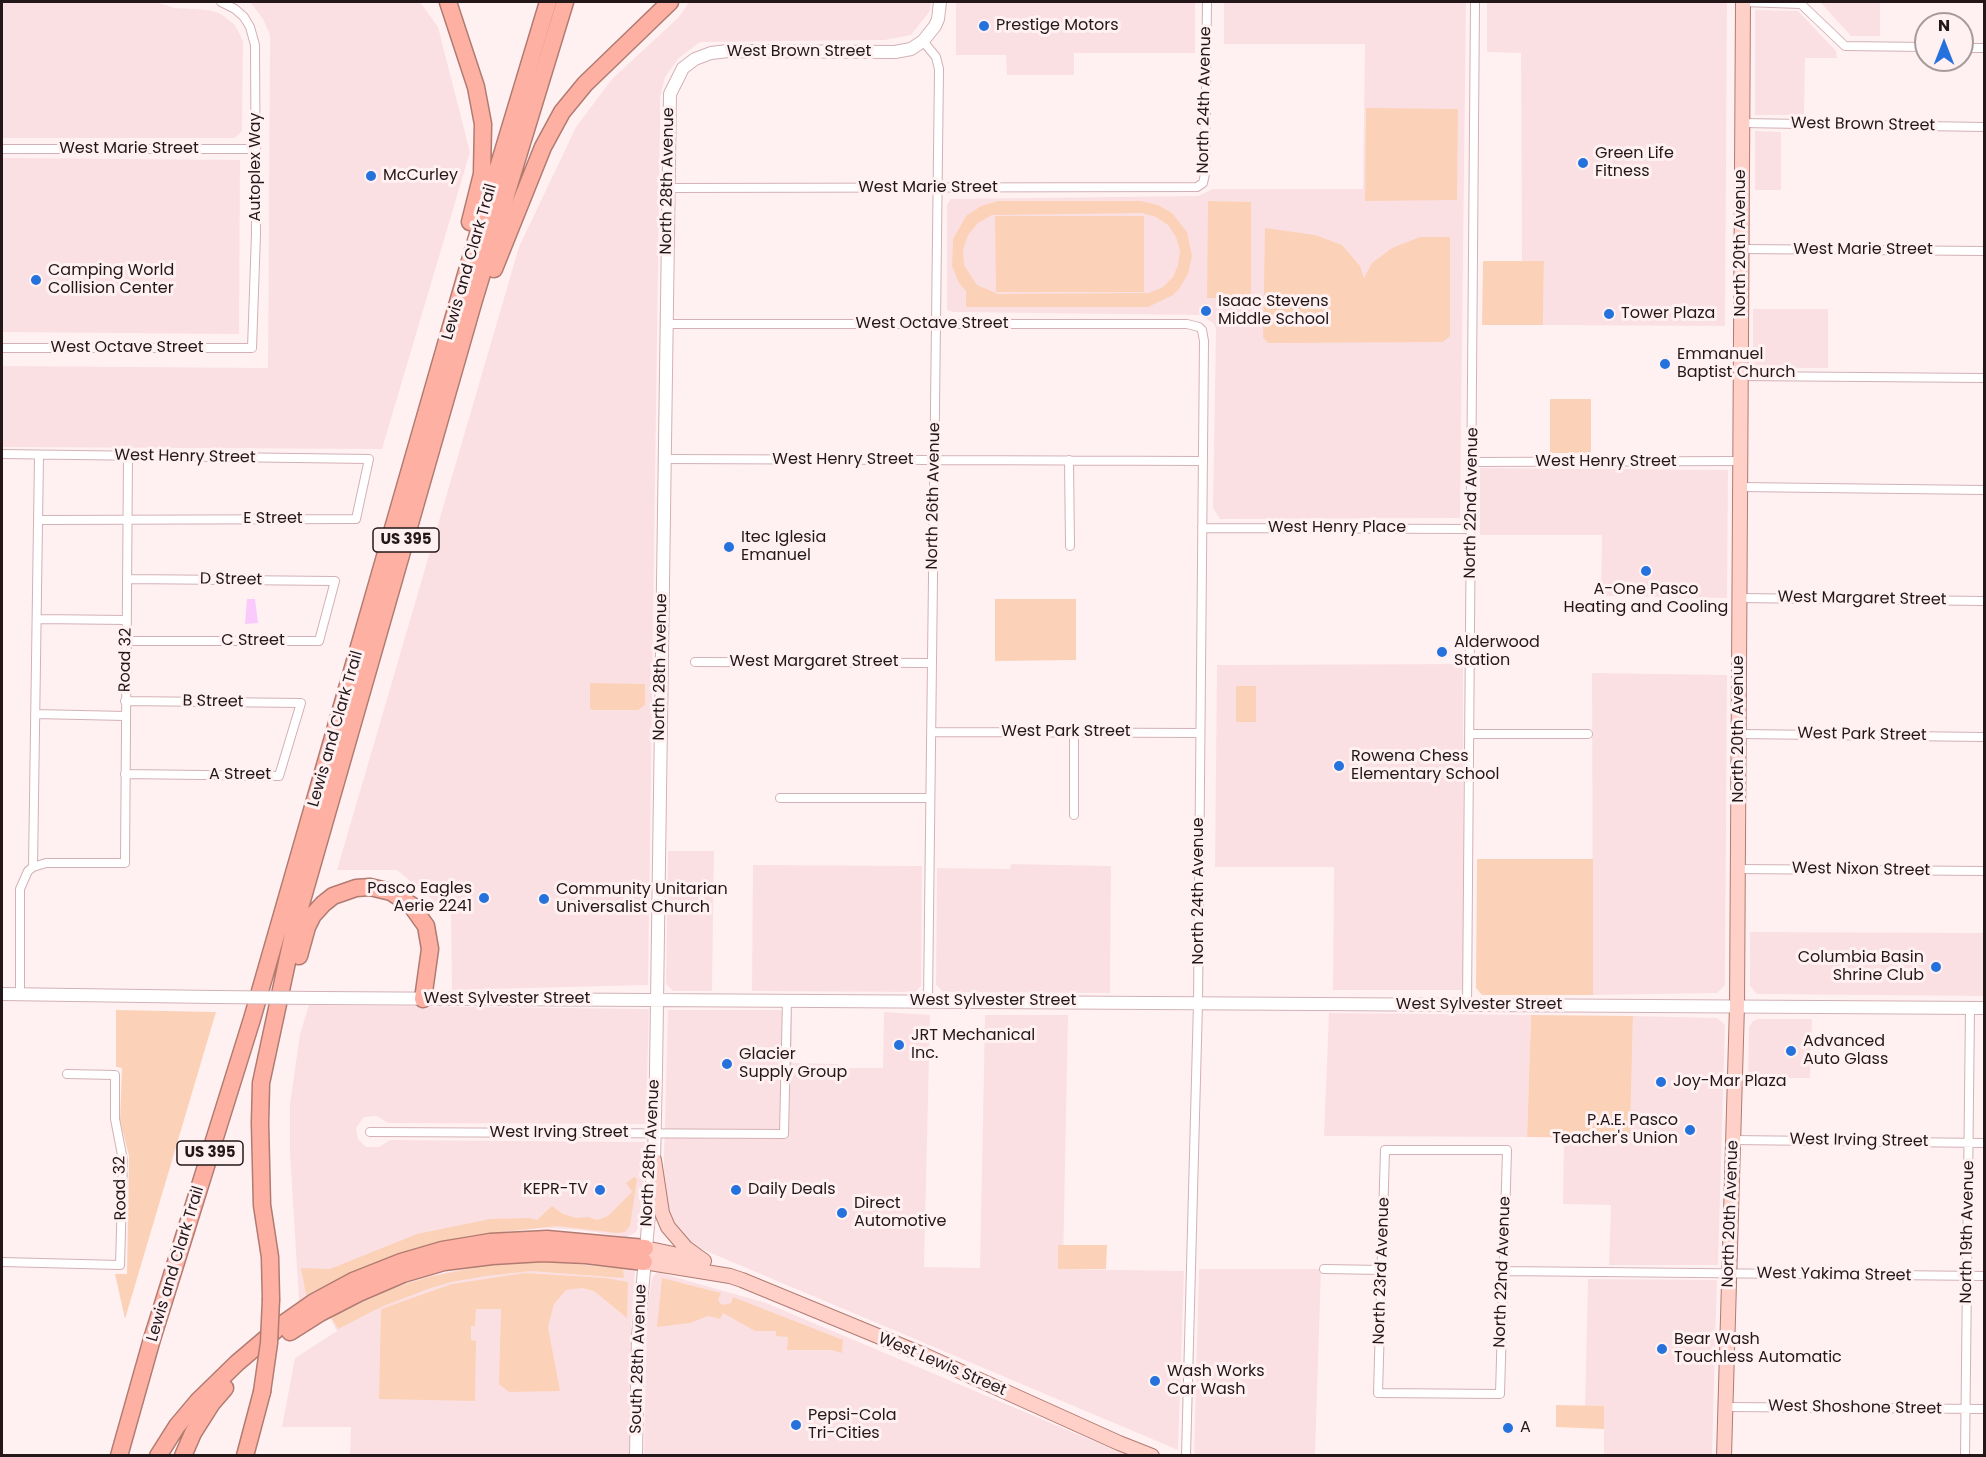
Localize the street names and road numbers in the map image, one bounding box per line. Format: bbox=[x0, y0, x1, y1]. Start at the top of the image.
street label: North 24th Avenue bbox=[1194, 26, 1216, 174]
street label: West Brown Street bbox=[727, 42, 871, 62]
street label: North 28th Avenue bbox=[657, 107, 679, 255]
street label: Autoplex Way bbox=[246, 112, 266, 222]
street label: West Brown Street bbox=[1791, 114, 1935, 136]
street label: West Marie Street bbox=[59, 139, 199, 159]
street label: North 20th Avenue bbox=[1731, 169, 1751, 317]
street label: West Marie Street bbox=[858, 178, 998, 198]
street label: Lewis and Clark Trail bbox=[439, 182, 501, 342]
street label: West Marie Street bbox=[1793, 240, 1933, 260]
street label: West Octave Street bbox=[856, 314, 1008, 334]
street label: West Octave Street bbox=[51, 338, 203, 358]
street label: North 26th Avenue bbox=[923, 422, 945, 570]
street label: North 22nd Avenue bbox=[1461, 427, 1483, 579]
street label: West Henry Street bbox=[114, 446, 256, 468]
street label: West Henry Street bbox=[772, 450, 914, 470]
street label: West Henry Street bbox=[1535, 452, 1677, 472]
street label: E Street bbox=[243, 509, 303, 529]
street label: West Henry Place bbox=[1268, 518, 1406, 538]
road number: US 395 bbox=[373, 528, 439, 552]
street label: D Street bbox=[200, 570, 262, 590]
street label: West Margaret Street bbox=[1777, 588, 1947, 610]
street label: North 28th Avenue bbox=[650, 593, 672, 741]
street label: Road 32 bbox=[116, 628, 136, 692]
street label: C Street bbox=[221, 631, 285, 651]
street label: Lewis and Clark Trail bbox=[305, 649, 367, 809]
street label: West Margaret Street bbox=[729, 652, 899, 672]
street label: North 20th Avenue bbox=[1729, 655, 1749, 803]
street label: B Street bbox=[182, 692, 244, 712]
street label: West Park Street bbox=[1001, 722, 1131, 742]
street label: West Park Street bbox=[1797, 724, 1927, 746]
street label: A Street bbox=[209, 765, 271, 785]
street label: North 24th Avenue bbox=[1189, 817, 1209, 965]
street label: West Nixon Street bbox=[1792, 859, 1930, 881]
street label: West Sylvester Street bbox=[424, 989, 590, 1009]
street label: West Sylvester Street bbox=[910, 991, 1076, 1011]
street label: West Sylvester Street bbox=[1396, 995, 1562, 1015]
street label: North 28th Avenue bbox=[638, 1079, 664, 1227]
street label: West Irving Street bbox=[490, 1123, 628, 1143]
street label: West Irving Street bbox=[1789, 1130, 1929, 1152]
street label: North 20th Avenue bbox=[1719, 1140, 1743, 1288]
road number: US 395 bbox=[177, 1141, 243, 1165]
street label: Road 32 bbox=[111, 1156, 131, 1220]
street label: North 19th Avenue bbox=[1957, 1160, 1979, 1304]
street label: Lewis and Clark Trail bbox=[143, 1184, 209, 1344]
street label: North 22nd Avenue bbox=[1491, 1196, 1515, 1348]
street label: North 23rd Avenue bbox=[1370, 1197, 1394, 1345]
street label: West Yakima Street bbox=[1756, 1264, 1912, 1286]
street label: South 28th Avenue bbox=[627, 1284, 651, 1434]
street label: West Lewis Street bbox=[875, 1329, 1009, 1401]
street label: West Shoshone Street bbox=[1768, 1397, 1942, 1419]

